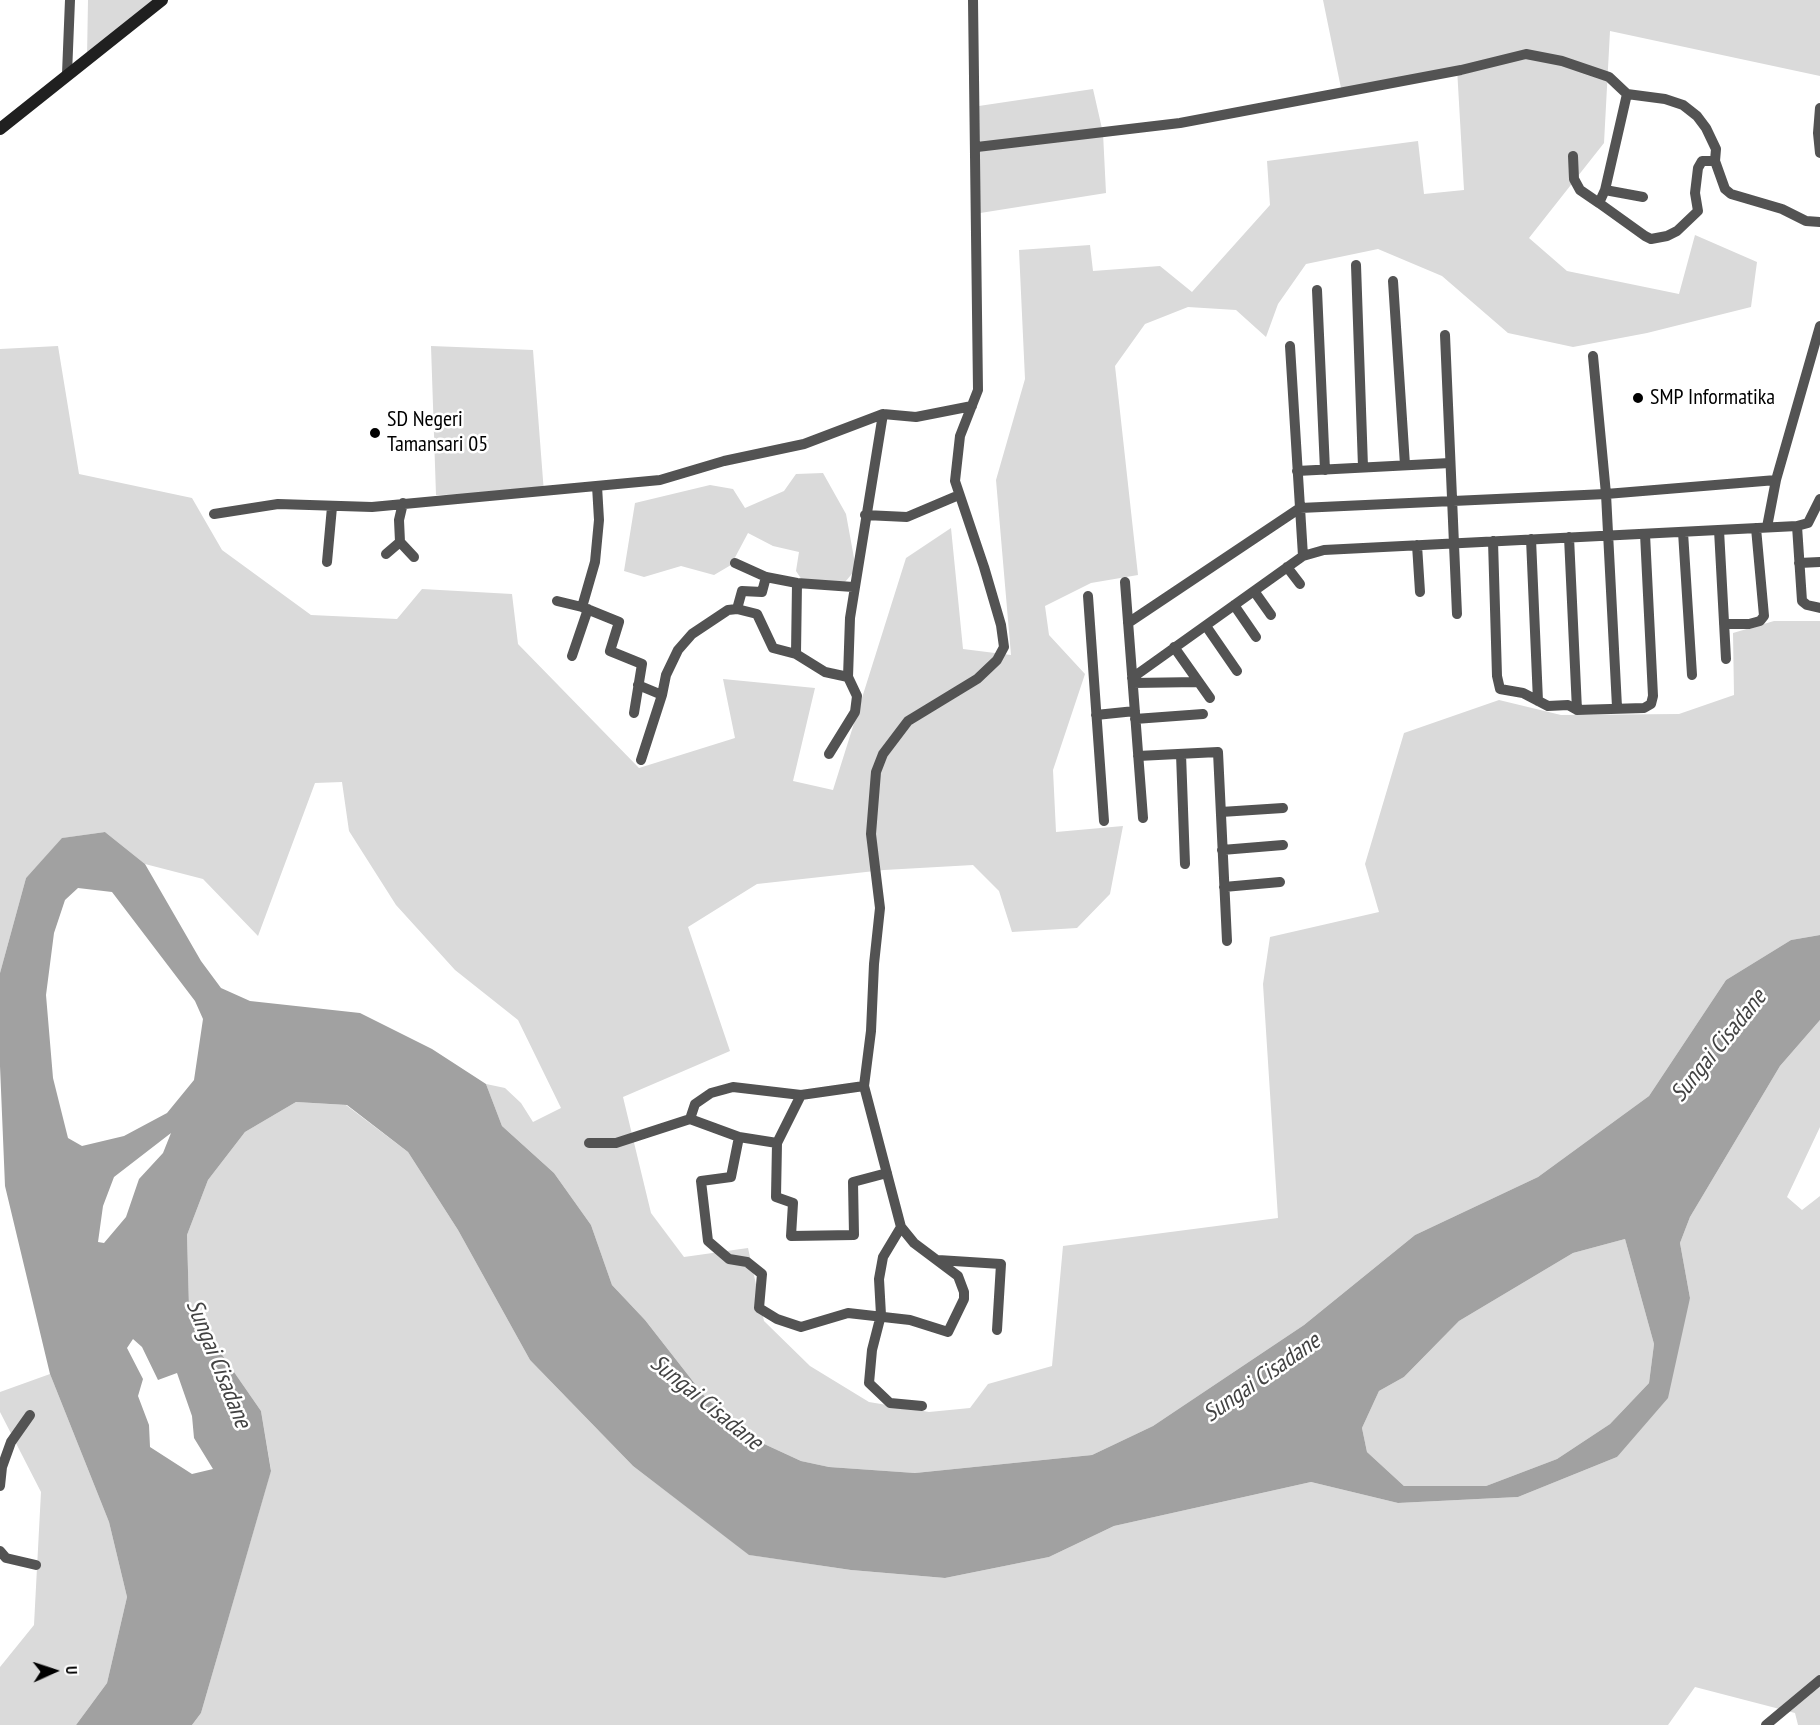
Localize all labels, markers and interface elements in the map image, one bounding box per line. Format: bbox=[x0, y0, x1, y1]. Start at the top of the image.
place label: SMP Informatika bbox=[1650, 385, 1775, 411]
marker: SMP Informatika bbox=[1631, 391, 1645, 405]
place label: SD Negeri Tamansari 05 bbox=[387, 407, 488, 458]
marker: SD Negeri Tamansari 05 bbox=[368, 426, 382, 440]
water label: Sungai Cisadane bbox=[1665, 984, 1773, 1108]
water label: Sungai Cisadane bbox=[179, 1296, 257, 1432]
water label: Sungai Cisadane bbox=[1198, 1327, 1326, 1429]
water label: Sungai Cisadane bbox=[644, 1349, 768, 1457]
north arrow bbox=[24, 1641, 84, 1701]
text: U bbox=[62, 1665, 82, 1675]

